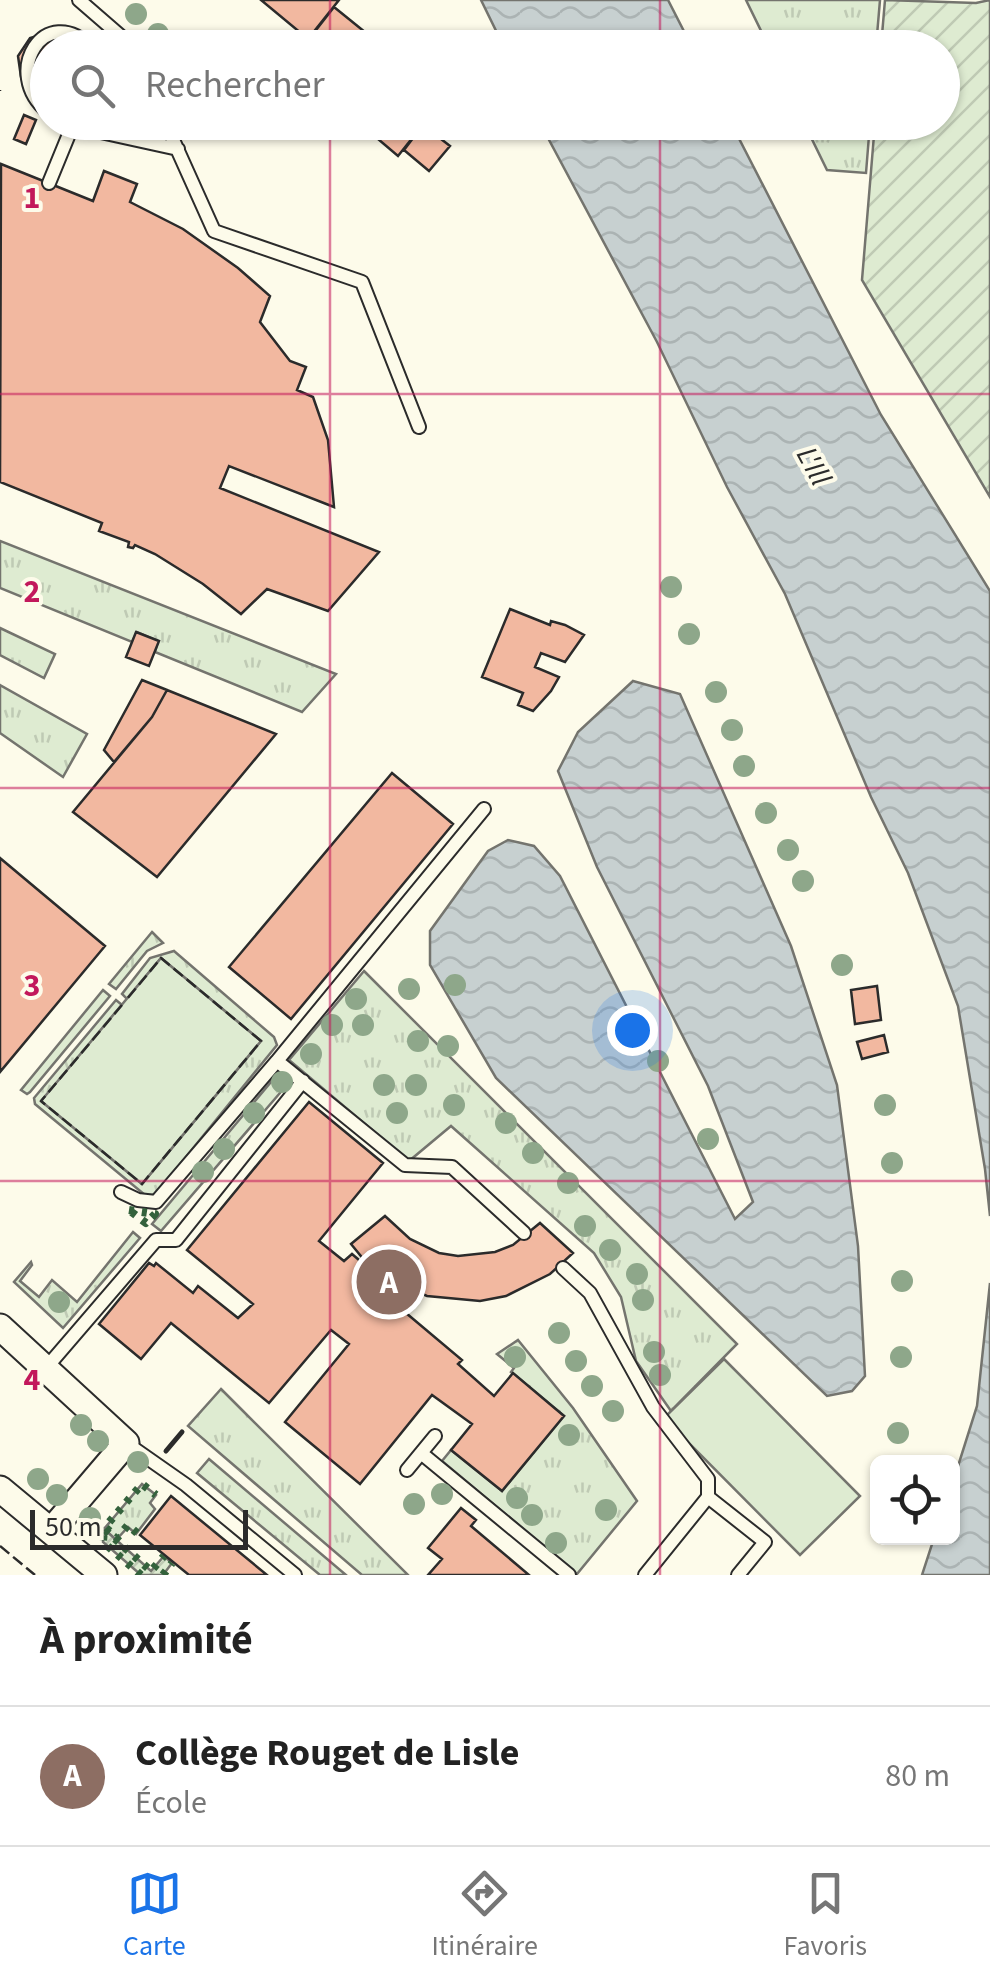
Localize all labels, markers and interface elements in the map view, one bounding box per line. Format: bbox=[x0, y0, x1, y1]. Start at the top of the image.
search box bbox=[30, 30, 960, 140]
icon: search bbox=[65, 58, 120, 113]
text: Rechercher bbox=[145, 58, 325, 112]
text: 1 bbox=[24, 175, 40, 221]
water label: L'Ill bbox=[785, 439, 842, 494]
text: 2 bbox=[24, 569, 40, 615]
text: 3 bbox=[24, 963, 40, 1009]
your location bbox=[607, 1005, 658, 1056]
pin: A bbox=[356, 1244, 422, 1320]
text: 4 bbox=[24, 1357, 41, 1403]
map controls bbox=[870, 1455, 960, 1545]
button: locate bbox=[870, 1455, 960, 1545]
scale bar bbox=[30, 1505, 248, 1550]
text: 50 m bbox=[45, 1507, 102, 1547]
text: À proximité bbox=[40, 1610, 253, 1670]
text: Collège Rouget de Lisle bbox=[135, 1726, 519, 1780]
text: A bbox=[63, 1753, 82, 1799]
text: 80 m bbox=[885, 1753, 950, 1799]
text: École bbox=[135, 1780, 207, 1826]
tab: Carte bbox=[123, 1866, 186, 1966]
tab: Itinéraire bbox=[431, 1866, 538, 1966]
tab: Favoris bbox=[784, 1866, 867, 1966]

